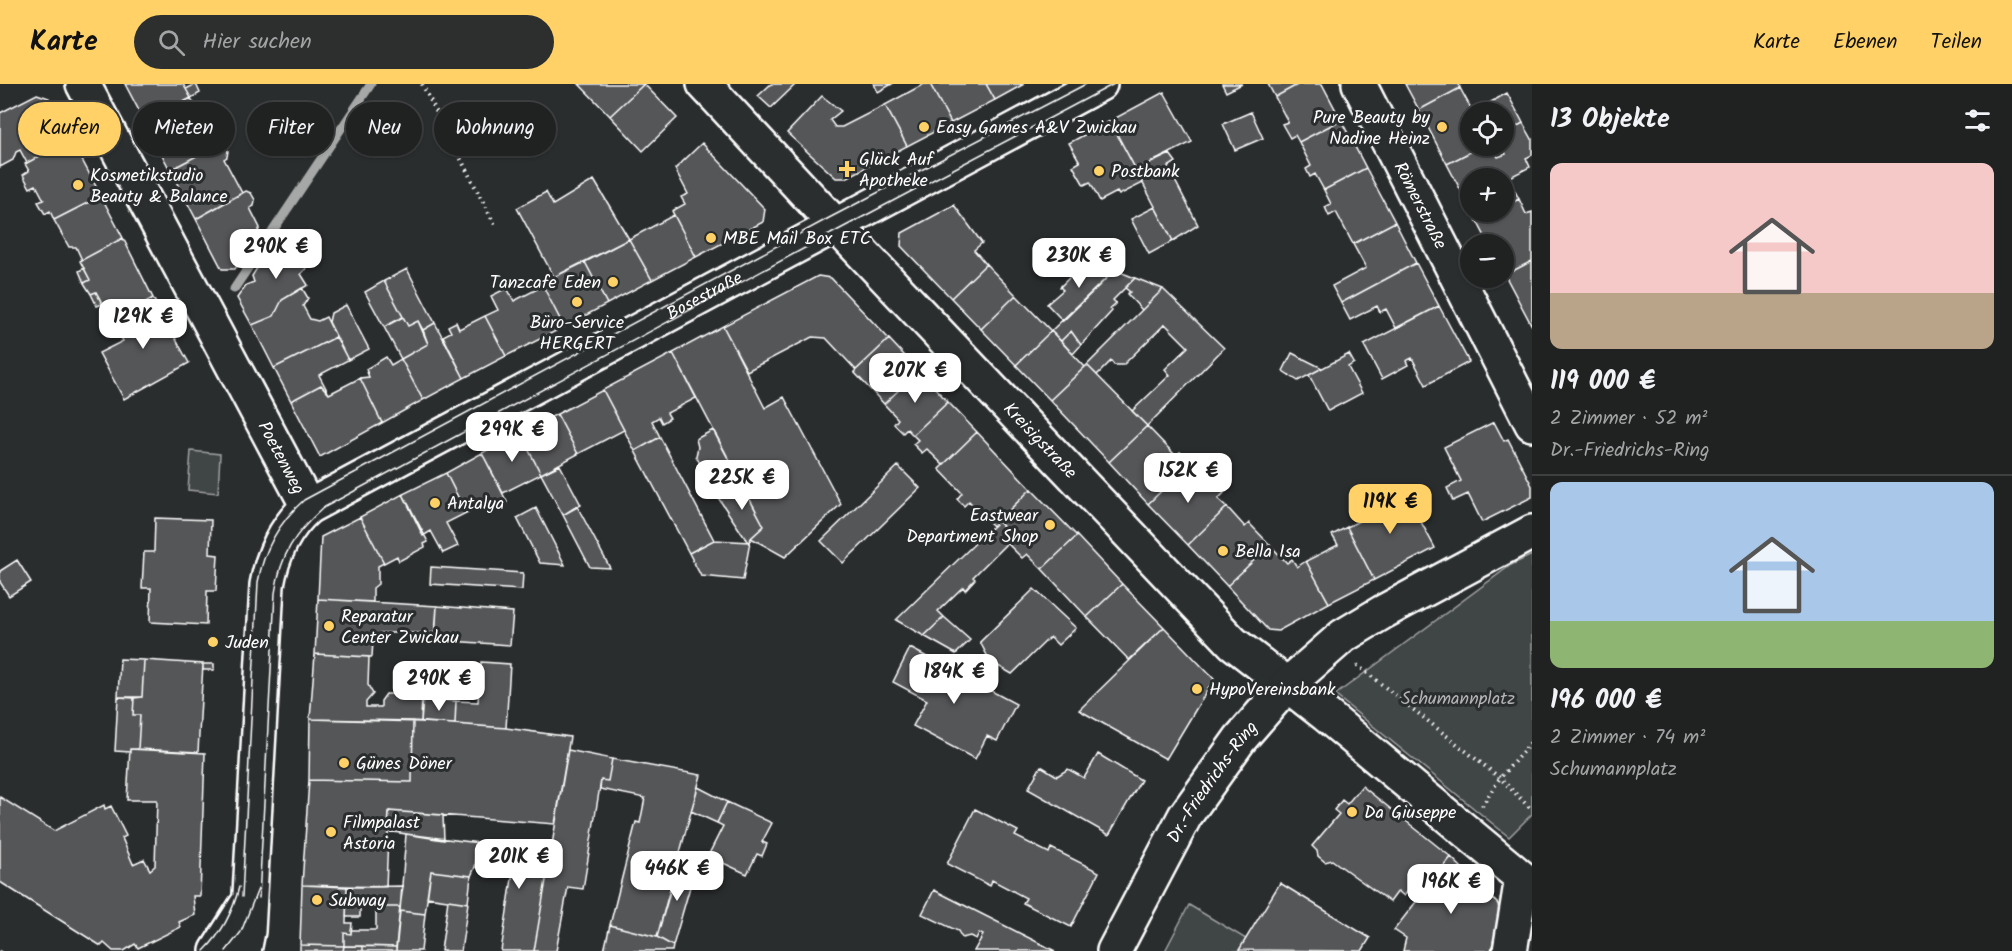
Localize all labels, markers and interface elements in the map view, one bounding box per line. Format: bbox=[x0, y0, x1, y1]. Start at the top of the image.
search box bbox=[134, 15, 554, 69]
text: Karte bbox=[30, 20, 98, 65]
text: Hier suchen bbox=[203, 25, 312, 60]
icon: search bbox=[155, 26, 188, 59]
text: Karte bbox=[1753, 26, 1800, 59]
text: Ebenen bbox=[1833, 26, 1898, 59]
text: Teilen bbox=[1931, 26, 1982, 59]
text: 13 Objekte bbox=[1550, 99, 1670, 141]
chip: Kaufen bbox=[18, 102, 121, 156]
chip: Mieten bbox=[133, 102, 235, 156]
chip: Filter bbox=[247, 102, 334, 156]
chip: Neu bbox=[346, 102, 422, 156]
chip: Wohnung bbox=[434, 102, 556, 156]
map controls bbox=[1460, 102, 1514, 288]
button: locate bbox=[1460, 102, 1514, 156]
place label: Pure Beauty by Nadine Heinz bbox=[1313, 104, 1431, 154]
icon: filters bbox=[1961, 104, 1994, 137]
place label: Easy Games A&V Zwickau bbox=[936, 114, 1137, 143]
marker: Easy Games A&V Zwickau bbox=[917, 120, 931, 134]
marker: Pure Beauty by Nadine Heinz bbox=[1435, 120, 1449, 134]
place label: Glück Auf Apotheke bbox=[859, 146, 935, 196]
street label: Römerstraße bbox=[1385, 157, 1454, 255]
place label: Postbank bbox=[1111, 158, 1180, 187]
place label: Kosmetikstudio Beauty & Balance bbox=[90, 162, 228, 212]
marker: Glück Auf Apotheke bbox=[840, 162, 854, 176]
marker: Postbank bbox=[1092, 164, 1106, 178]
button: + bbox=[1460, 168, 1514, 222]
marker: Kosmetikstudio Beauty & Balance bbox=[71, 178, 85, 192]
icon: home bbox=[1718, 202, 1826, 310]
place label: MBE Mail Box ETC bbox=[723, 225, 870, 254]
pin: 290K € bbox=[227, 229, 325, 280]
marker: MBE Mail Box ETC bbox=[704, 231, 718, 245]
text: 290K € bbox=[244, 232, 308, 264]
button: − bbox=[1460, 234, 1514, 288]
pin: 230K € bbox=[1030, 238, 1128, 289]
text: 230K € bbox=[1046, 241, 1112, 273]
street label: Bosestraße bbox=[662, 264, 748, 329]
place label: Tanzcafe Eden bbox=[490, 269, 601, 298]
marker: Tanzcafe Eden bbox=[606, 275, 620, 289]
marker: Büro-Service HERGERT bbox=[570, 295, 584, 309]
pin: 129K € bbox=[94, 299, 192, 350]
text: 129K € bbox=[113, 302, 173, 334]
place label: Büro-Service HERGERT bbox=[530, 309, 624, 359]
pin: 207K € bbox=[866, 353, 964, 404]
text: 207K € bbox=[883, 356, 947, 388]
text: 119 000 € bbox=[1550, 361, 1655, 403]
street label: Kreisigstraße bbox=[995, 396, 1083, 487]
text: 2 Zimmer · 52 m² bbox=[1550, 403, 1708, 435]
pin: 299K € bbox=[463, 412, 561, 463]
text: 299K € bbox=[480, 415, 544, 447]
street label: Poetenweg bbox=[249, 416, 312, 500]
text: Dr.-Friedrichs-Ring bbox=[1550, 435, 1710, 467]
pin: 152K € bbox=[1139, 453, 1237, 504]
text: 152K € bbox=[1158, 456, 1218, 488]
pin: 225K € bbox=[693, 460, 791, 511]
text: 225K € bbox=[709, 463, 775, 495]
pin: 119K € bbox=[1341, 484, 1439, 535]
text: 119K € bbox=[1363, 487, 1417, 519]
place label: Antalya bbox=[447, 490, 504, 519]
marker: Antalya bbox=[428, 496, 442, 510]
place label: Eastwear Department Shop bbox=[906, 502, 1039, 552]
marker: Eastwear Department Shop bbox=[1043, 518, 1057, 532]
icon: home bbox=[1718, 521, 1826, 629]
place label: Bella Isa bbox=[1235, 538, 1301, 567]
marker: Bella Isa bbox=[1216, 544, 1230, 558]
place label: Reparatur Center Zwickau bbox=[341, 603, 459, 653]
marker: Reparatur Center Zwickau bbox=[322, 619, 336, 633]
place label: Juden bbox=[225, 629, 269, 658]
marker: Juden bbox=[206, 635, 220, 649]
pin: 184K € bbox=[905, 654, 1003, 705]
text: 184K € bbox=[923, 657, 985, 689]
pin: 290K € bbox=[390, 661, 488, 712]
text: 290K € bbox=[407, 664, 471, 696]
place label: HypoVereinsbank bbox=[1209, 676, 1336, 705]
text: 196 000 € bbox=[1550, 680, 1662, 722]
marker: HypoVereinsbank bbox=[1190, 682, 1204, 696]
park label: Schumannplatz bbox=[1401, 685, 1515, 714]
street label: Dr.-Friedrichs-Ring bbox=[1160, 715, 1266, 849]
text: 2 Zimmer · 74 m² bbox=[1550, 722, 1705, 754]
place label: Günes Döner bbox=[356, 750, 453, 779]
text: Schumannplatz bbox=[1550, 754, 1677, 786]
marker: Günes Döner bbox=[337, 756, 351, 770]
place label: Da Giuseppe bbox=[1364, 799, 1456, 828]
marker: Da Giuseppe bbox=[1345, 805, 1359, 819]
place label: Filmpalast Astoria bbox=[343, 809, 421, 859]
marker: Filmpalast Astoria bbox=[324, 825, 338, 839]
pin: 201K € bbox=[470, 839, 568, 890]
text: 201K € bbox=[489, 842, 549, 874]
pin: 446K € bbox=[628, 851, 726, 902]
text: 446K € bbox=[644, 854, 710, 886]
pin: 196K € bbox=[1402, 864, 1500, 915]
text: 196K € bbox=[1421, 867, 1481, 899]
place label: Subway bbox=[329, 887, 386, 916]
marker: Subway bbox=[310, 893, 324, 907]

